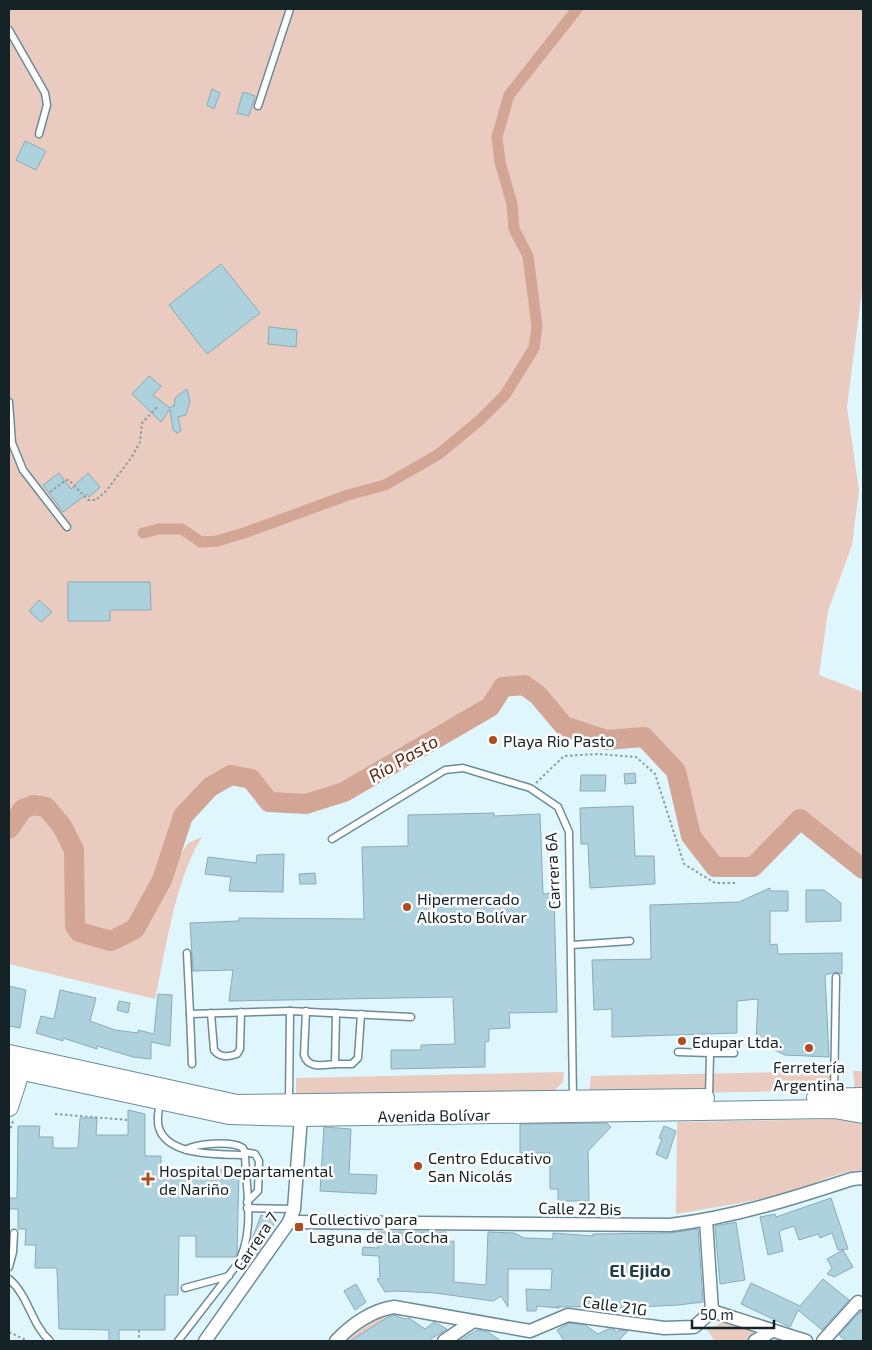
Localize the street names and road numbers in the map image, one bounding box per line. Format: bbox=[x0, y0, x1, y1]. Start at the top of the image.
street label: Carrera 6A bbox=[540, 832, 564, 910]
street label: Avenida Bolívar bbox=[377, 1105, 491, 1125]
street label: Calle 22 Bis bbox=[538, 1198, 622, 1218]
street label: Carrera 7 bbox=[229, 1208, 281, 1274]
street label: Calle 21G bbox=[582, 1291, 648, 1319]

